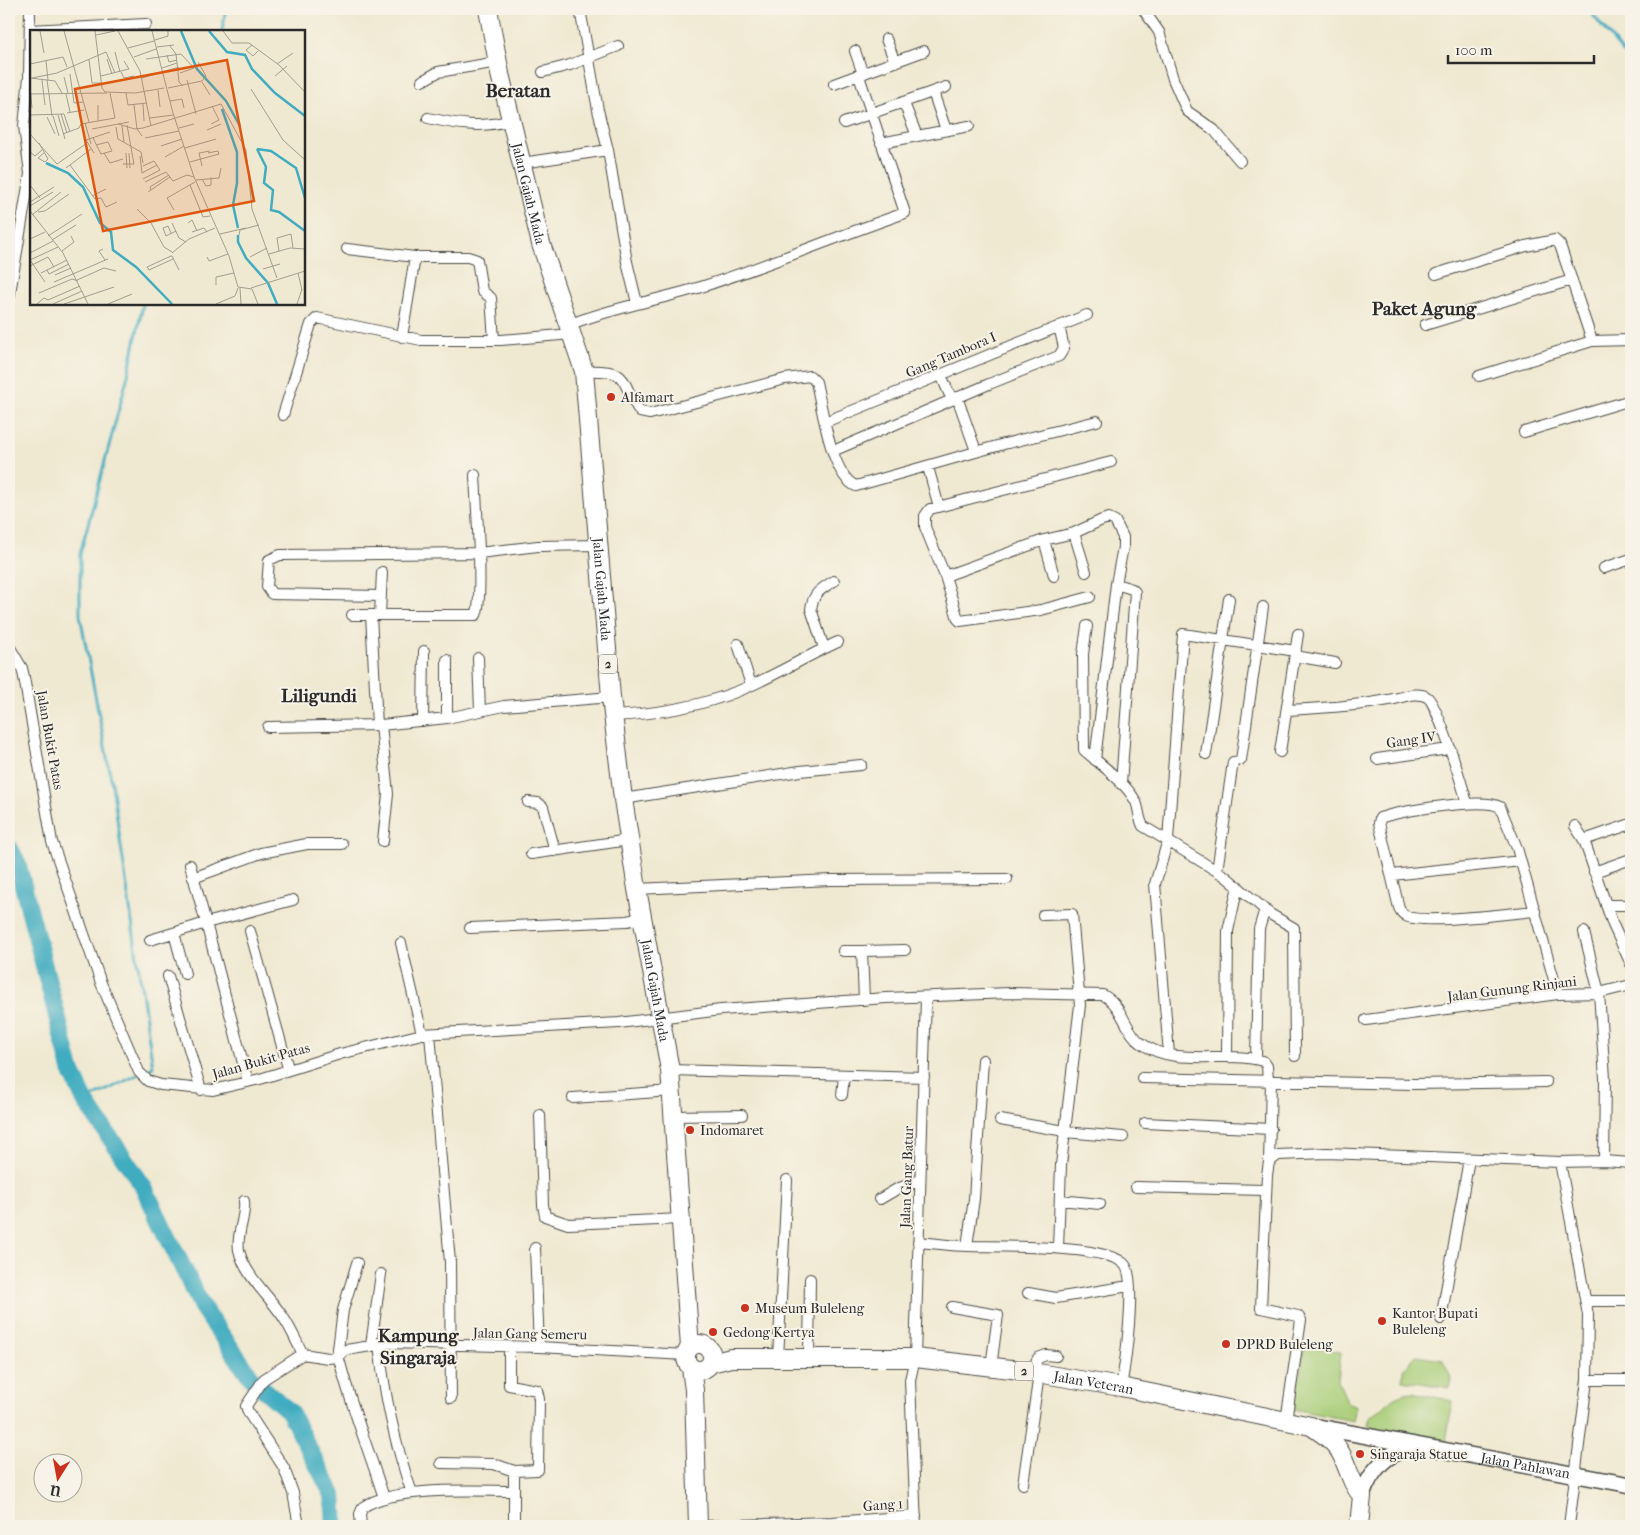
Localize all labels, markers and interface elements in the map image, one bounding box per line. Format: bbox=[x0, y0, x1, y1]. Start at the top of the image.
inset map bbox=[30, 30, 305, 305]
scale bar bbox=[1448, 32, 1594, 64]
text: 100 m bbox=[1455, 41, 1493, 59]
district label: Beratan bbox=[485, 80, 552, 102]
street label: Jalan Gajah Mada bbox=[508, 140, 549, 246]
district label: Paket Agung bbox=[1372, 298, 1477, 320]
street label: Gang Tambora I bbox=[903, 328, 999, 382]
place label: Alfamart bbox=[620, 389, 674, 406]
marker: Alfamart bbox=[605, 391, 617, 403]
street label: Jalan Gajah Mada bbox=[589, 536, 615, 642]
road number: 2 bbox=[599, 654, 617, 674]
district label: Liligundi bbox=[281, 685, 357, 707]
street label: Jalan Bukit Patas bbox=[33, 688, 67, 791]
street label: Gang IV bbox=[1385, 728, 1438, 752]
street label: Jalan Gajah Mada bbox=[638, 937, 673, 1043]
street label: Jalan Gunung Rinjani bbox=[1445, 973, 1578, 1005]
street label: Jalan Bukit Patas bbox=[209, 1039, 312, 1083]
place label: Indomaret bbox=[700, 1122, 764, 1139]
marker: Indomaret bbox=[684, 1124, 696, 1136]
street label: Jalan Gang Batur bbox=[897, 1126, 917, 1229]
place label: Museum Buleleng bbox=[755, 1300, 865, 1317]
marker: Museum Buleleng bbox=[739, 1302, 751, 1314]
place label: Kantor Bupati Buleleng bbox=[1392, 1305, 1478, 1338]
marker: Kantor Bupati Buleleng bbox=[1376, 1315, 1388, 1327]
street label: Jalan Gang Semeru bbox=[472, 1324, 587, 1343]
place label: Gedong Kertya bbox=[723, 1324, 815, 1341]
district label: Kampung Singaraja bbox=[378, 1325, 459, 1369]
marker: Gedong Kertya bbox=[707, 1326, 719, 1338]
place label: DPRD Buleleng bbox=[1236, 1336, 1333, 1353]
marker: DPRD Buleleng bbox=[1220, 1338, 1232, 1350]
road number: 2 bbox=[1015, 1362, 1033, 1380]
street label: Jalan Veteran bbox=[1051, 1367, 1135, 1398]
place label: Singaraja Statue bbox=[1370, 1446, 1467, 1463]
marker: Singaraja Statue bbox=[1354, 1448, 1366, 1460]
street label: Jalan Pahlawan bbox=[1478, 1449, 1571, 1482]
north arrow bbox=[32, 1452, 82, 1502]
text: U bbox=[49, 1481, 64, 1500]
street label: Gang 1 bbox=[862, 1495, 904, 1515]

